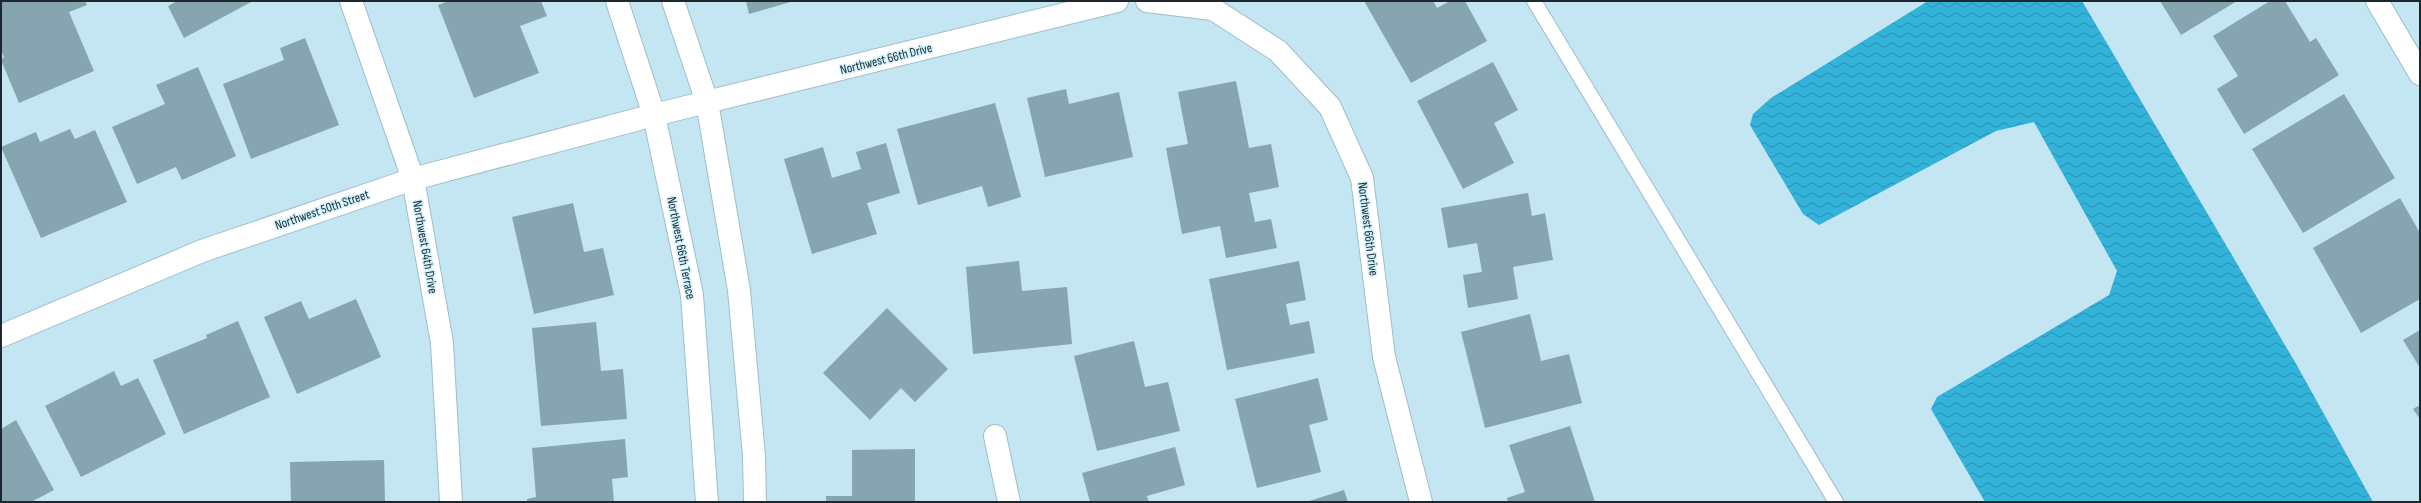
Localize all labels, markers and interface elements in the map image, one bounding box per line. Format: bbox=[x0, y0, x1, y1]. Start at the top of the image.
street label: Northwest 66th Drive bbox=[838, 40, 934, 78]
street label: Northwest 66th Drive bbox=[1354, 181, 1382, 277]
street label: Northwest 50th Street bbox=[273, 186, 371, 234]
street label: Northwest 66th Terrace bbox=[663, 195, 699, 301]
street label: Northwest 64th Drive bbox=[409, 199, 441, 295]

